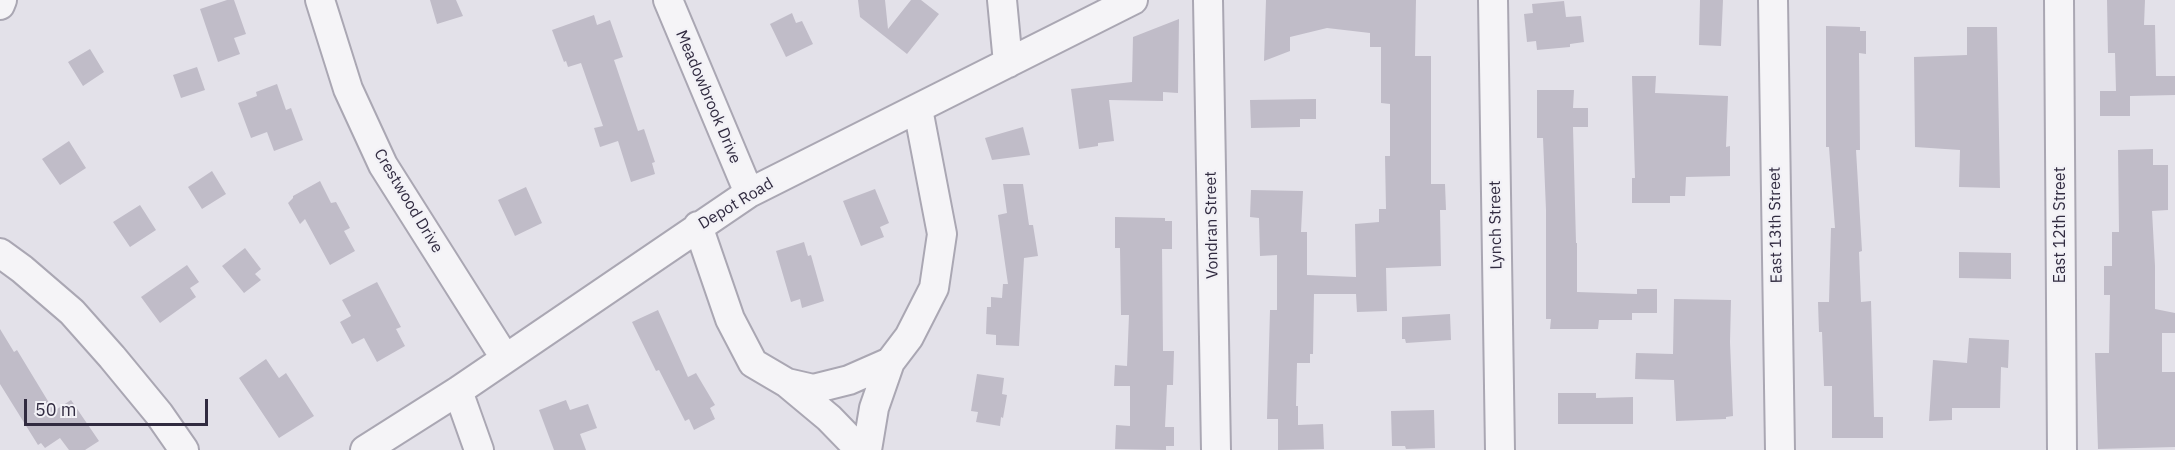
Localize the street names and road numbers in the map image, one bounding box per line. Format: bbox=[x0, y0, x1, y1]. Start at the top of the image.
street label: Meadowbrook Drive bbox=[671, 27, 745, 167]
street label: Crestwood Drive bbox=[369, 145, 447, 257]
street label: East 13th Street bbox=[1765, 167, 1787, 283]
street label: East 12th Street bbox=[2050, 167, 2070, 283]
street label: Vondran Street bbox=[1201, 171, 1223, 279]
street label: Depot Road bbox=[695, 174, 777, 234]
street label: Lynch Street bbox=[1486, 180, 1506, 270]

